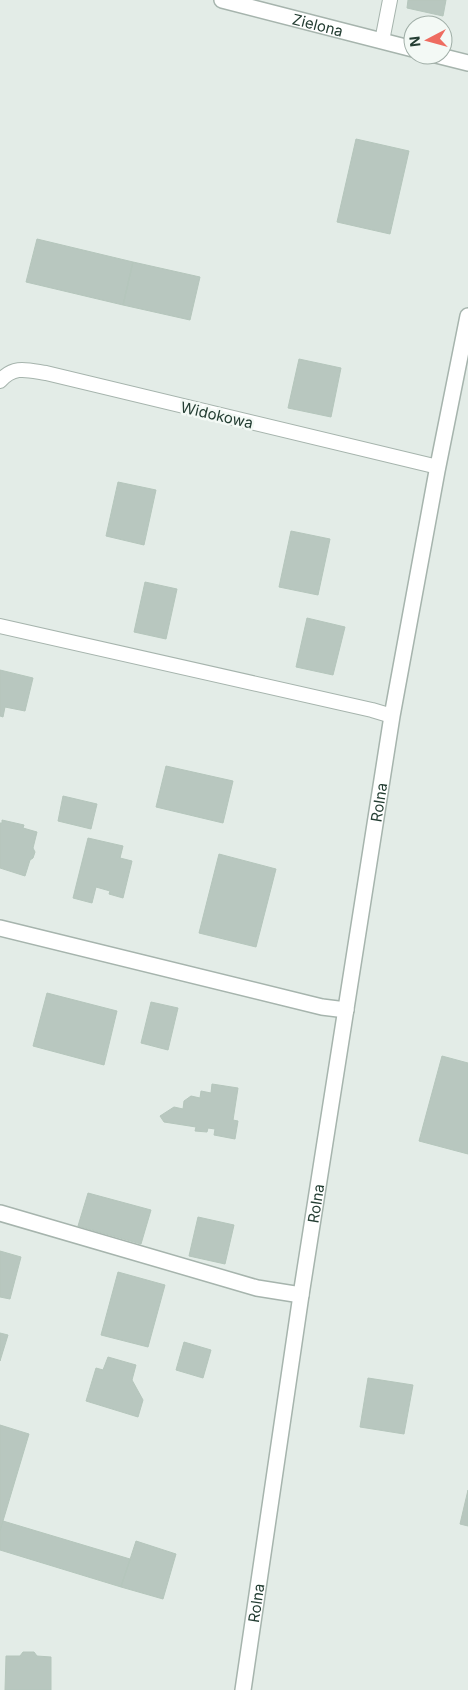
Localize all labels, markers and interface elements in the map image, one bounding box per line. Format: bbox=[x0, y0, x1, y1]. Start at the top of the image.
street label: Zielona bbox=[290, 9, 345, 40]
north arrow bbox=[403, 15, 453, 65]
text: N bbox=[406, 35, 424, 48]
street label: Widokowa bbox=[179, 397, 255, 433]
street label: Rolna bbox=[366, 781, 391, 823]
street label: Rolna bbox=[303, 1182, 328, 1224]
street label: Rolna bbox=[244, 1582, 268, 1624]

